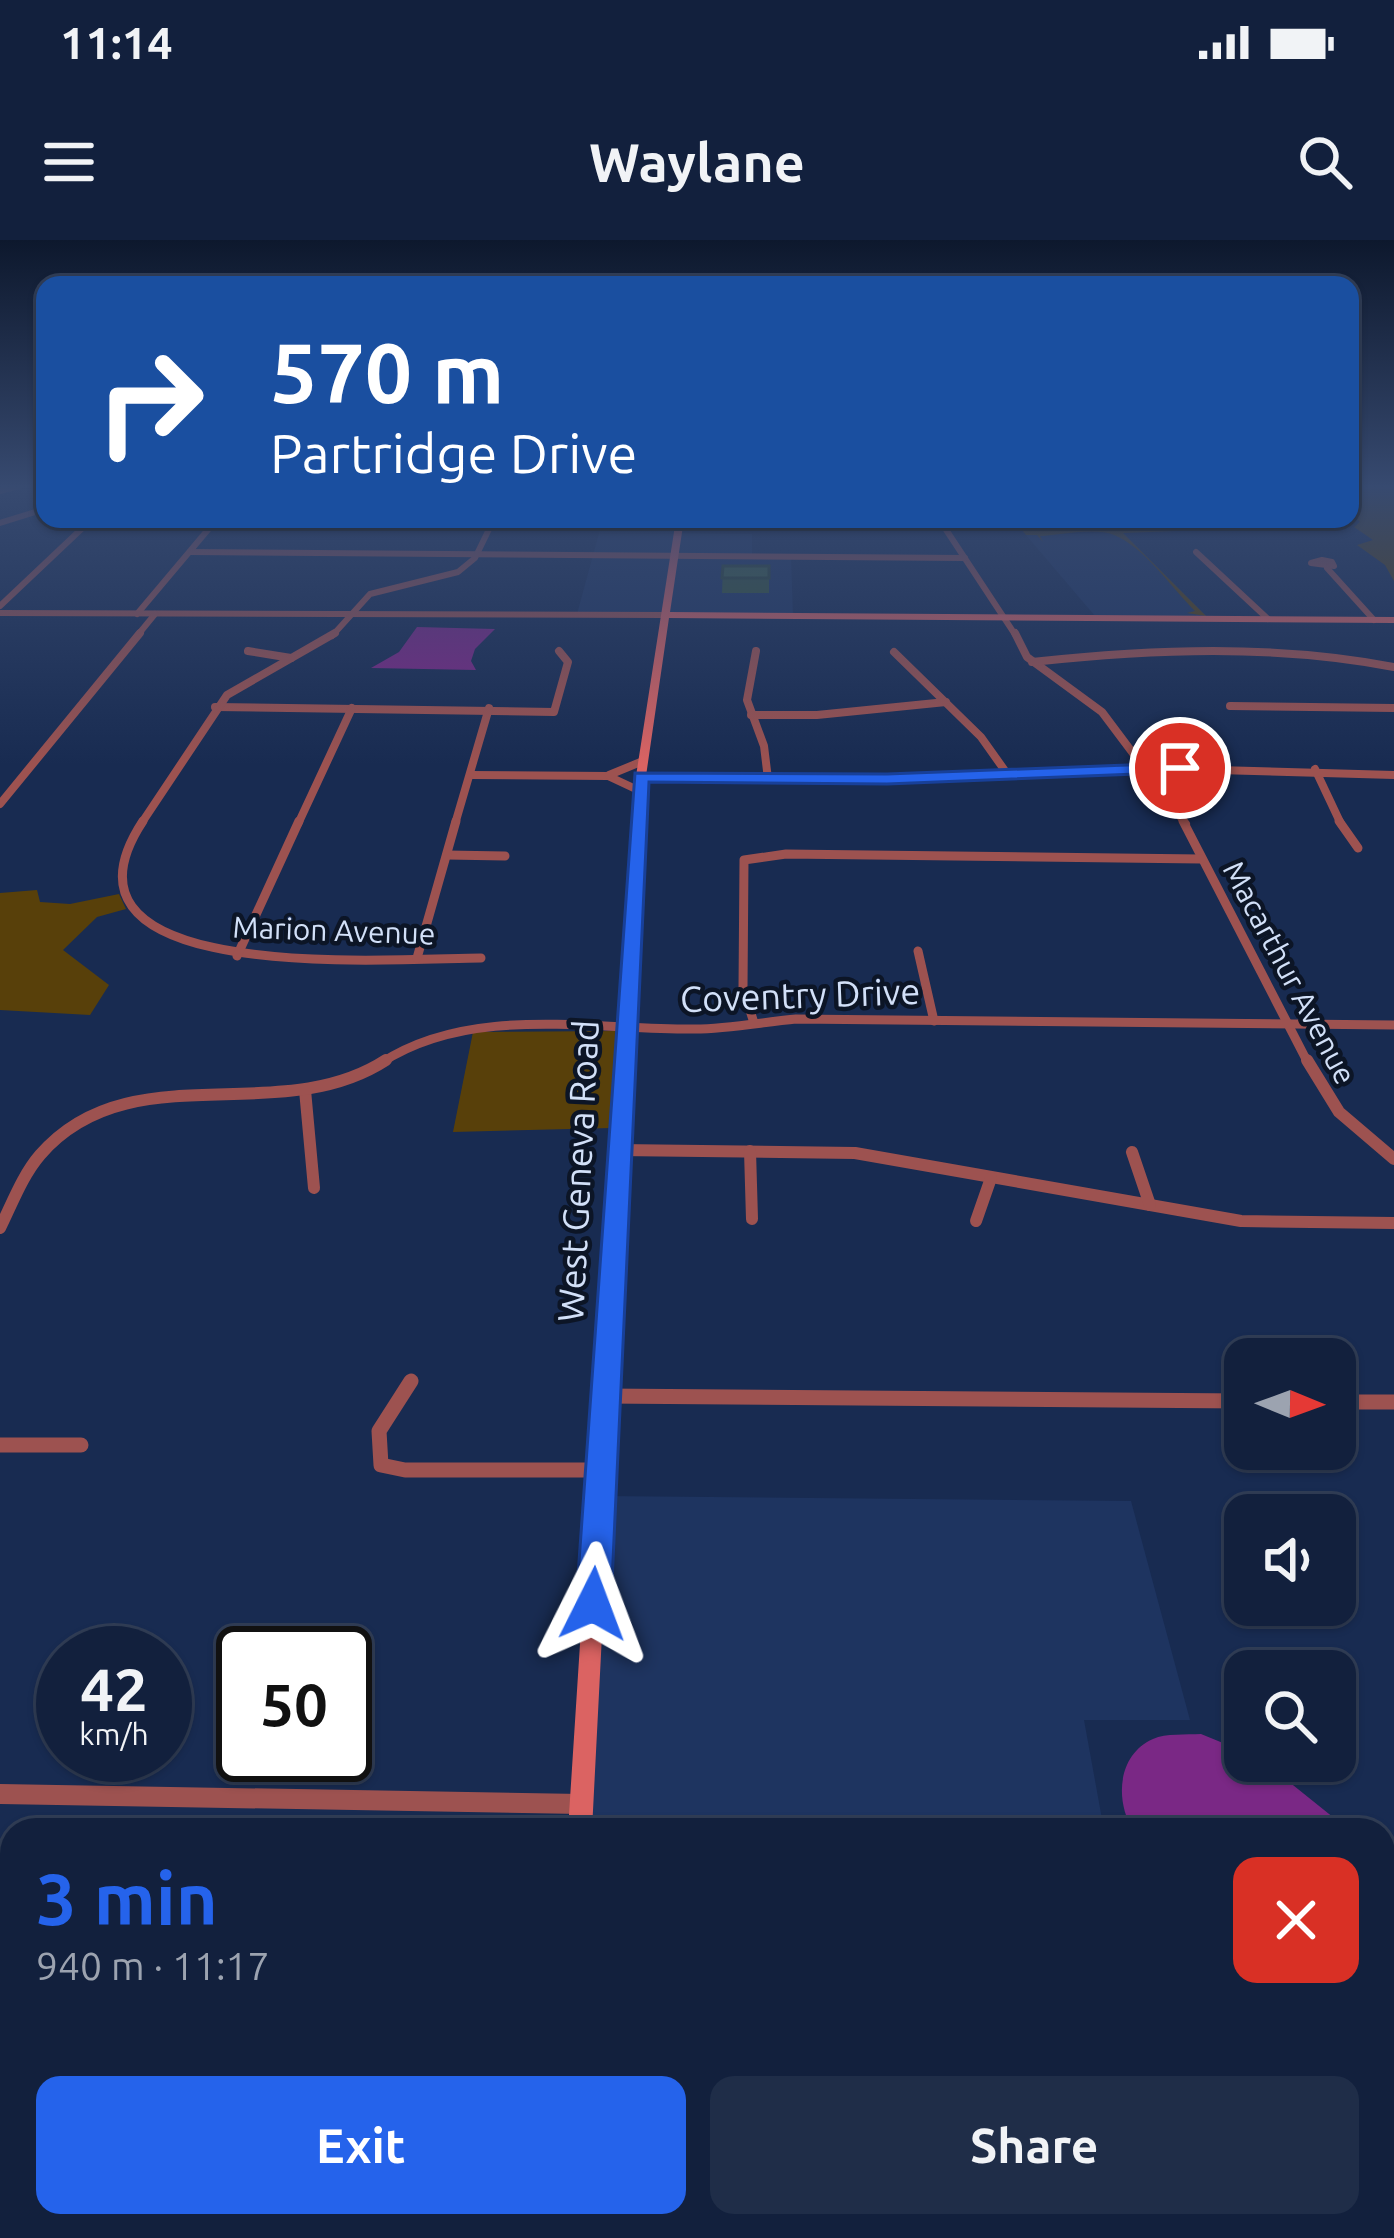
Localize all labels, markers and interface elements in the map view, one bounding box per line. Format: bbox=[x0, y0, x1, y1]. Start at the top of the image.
text: 11:14 bbox=[60, 17, 173, 68]
icon: menu bbox=[36, 129, 102, 195]
icon: search bbox=[1292, 129, 1358, 195]
text: Waylane bbox=[589, 132, 805, 192]
icon: right bbox=[72, 324, 228, 480]
text: 570 m bbox=[270, 325, 504, 419]
text: Partridge Drive bbox=[270, 423, 637, 483]
pin bbox=[1129, 717, 1231, 819]
icon: arrive bbox=[1147, 735, 1213, 801]
street label: Macarthur Avenue bbox=[1217, 855, 1363, 1090]
street label: Marion Avenue bbox=[232, 909, 436, 951]
street label: Coventry Drive bbox=[679, 970, 921, 1019]
street label: West Geneva Road bbox=[549, 1019, 606, 1323]
north arrow bbox=[1224, 1338, 1356, 1470]
map controls bbox=[1224, 1338, 1356, 1782]
button: sound bbox=[1224, 1494, 1356, 1626]
position arrow bbox=[530, 1541, 656, 1667]
speed limit sign: 50 bbox=[216, 1626, 372, 1782]
button: search bbox=[1224, 1650, 1356, 1782]
text: 42 bbox=[80, 1655, 148, 1722]
text: km/h bbox=[79, 1717, 149, 1751]
button: close bbox=[1233, 1857, 1359, 1983]
text: 3 min bbox=[36, 1858, 218, 1939]
text: 940 m · 11:17 bbox=[36, 1944, 270, 1987]
button: Exit bbox=[36, 2076, 686, 2214]
button: Share bbox=[710, 2076, 1359, 2214]

